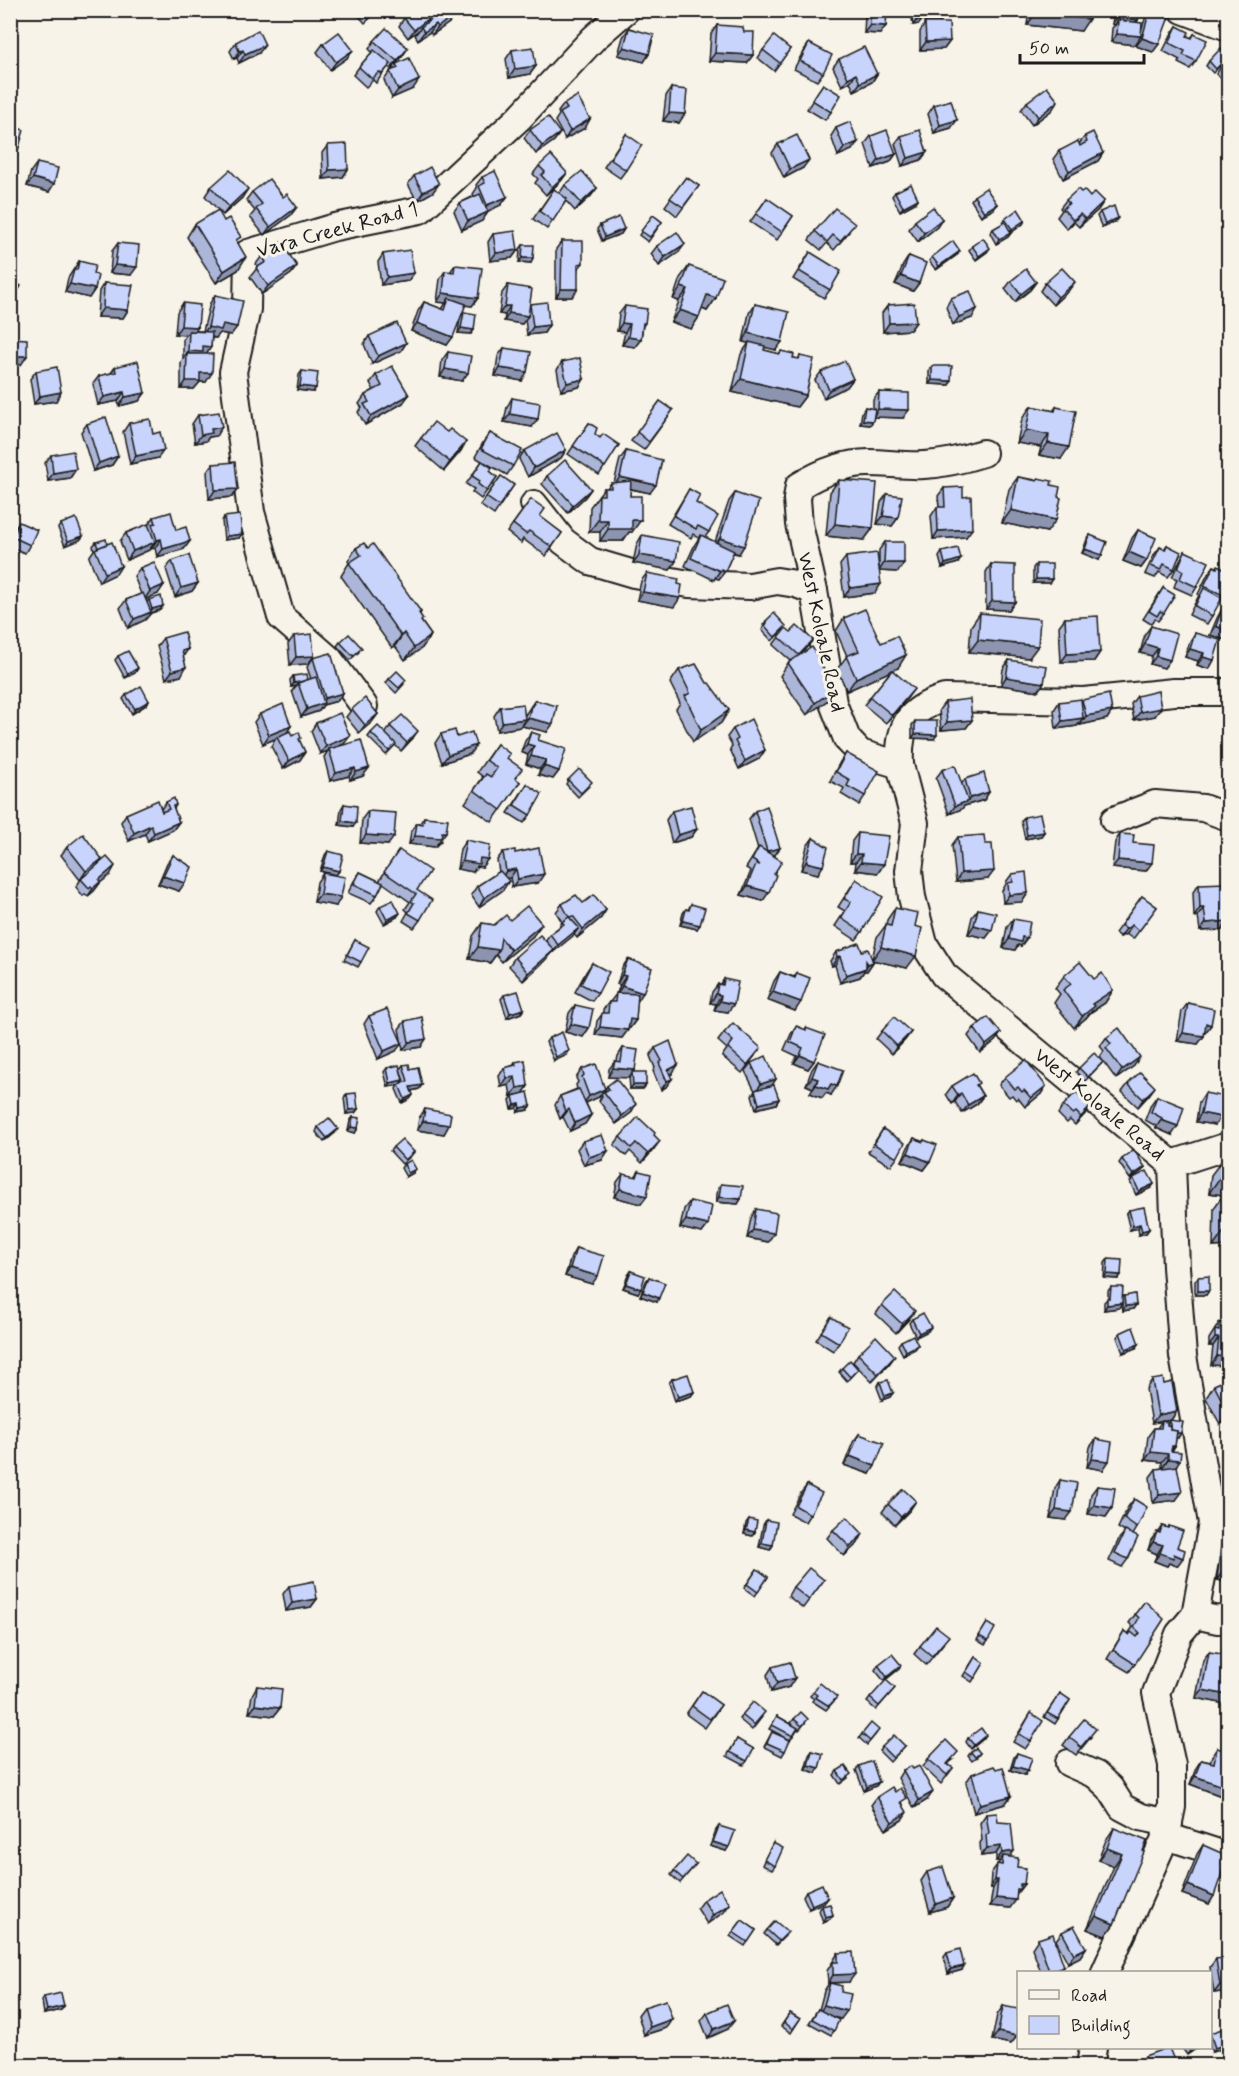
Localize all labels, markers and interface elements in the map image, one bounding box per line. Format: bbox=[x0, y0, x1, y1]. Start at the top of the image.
scale bar bbox=[1020, 27, 1144, 65]
text: 50 m bbox=[1029, 37, 1069, 61]
street label: Vara Creek Road 1 bbox=[253, 195, 421, 265]
street label: West Koloale Road bbox=[790, 550, 852, 715]
street label: West Koloale Road bbox=[1028, 1042, 1171, 1168]
legend bbox=[1017, 1971, 1212, 2049]
text: Road bbox=[1071, 1984, 1107, 2008]
text: Building bbox=[1071, 2014, 1131, 2040]

